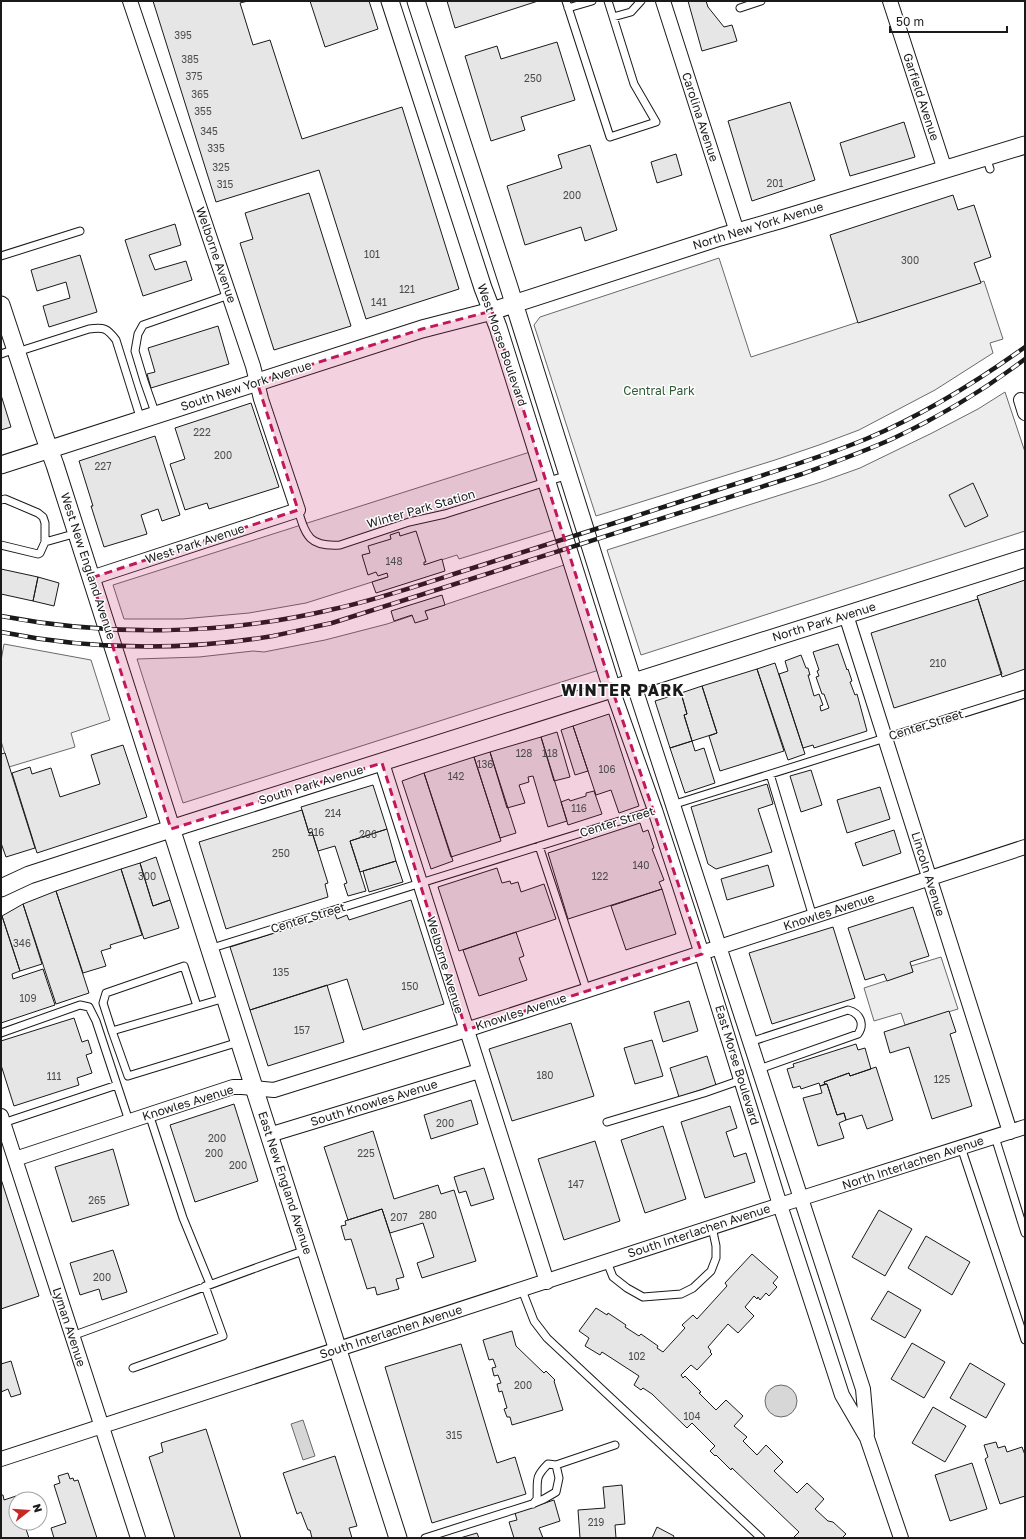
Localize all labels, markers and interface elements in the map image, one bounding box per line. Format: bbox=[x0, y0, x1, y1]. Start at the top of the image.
scale bar bbox=[890, 8, 1007, 34]
text: 50 m bbox=[896, 14, 924, 29]
house number: 395 bbox=[174, 29, 192, 41]
street label: Garfield Avenue bbox=[900, 51, 943, 143]
house number: 385 bbox=[181, 53, 199, 65]
house number: 375 bbox=[186, 70, 203, 82]
street label: Carolina Avenue bbox=[679, 70, 722, 164]
house number: 250 bbox=[524, 72, 542, 84]
house number: 365 bbox=[191, 88, 209, 100]
house number: 355 bbox=[194, 105, 212, 117]
house number: 345 bbox=[200, 125, 218, 137]
house number: 335 bbox=[207, 142, 225, 154]
house number: 325 bbox=[212, 161, 230, 173]
house number: 201 bbox=[767, 177, 784, 189]
house number: 315 bbox=[217, 178, 233, 190]
house number: 200 bbox=[563, 189, 581, 201]
street label: North New York Avenue bbox=[691, 198, 825, 253]
street label: Welborne Avenue bbox=[193, 205, 240, 305]
house number: 101 bbox=[364, 248, 380, 260]
house number: 300 bbox=[901, 254, 919, 266]
street label: West Morse Boulevard bbox=[474, 282, 531, 408]
house number: 121 bbox=[399, 283, 415, 295]
house number: 141 bbox=[371, 296, 387, 308]
street label: South New York Avenue bbox=[178, 357, 313, 414]
park label: Central Park bbox=[623, 383, 695, 398]
house number: 222 bbox=[193, 426, 211, 438]
house number: 200 bbox=[214, 449, 232, 461]
house number: 227 bbox=[95, 460, 111, 472]
street label: Winter Park Station bbox=[365, 486, 477, 531]
street label: West New England Avenue bbox=[58, 490, 119, 641]
street label: West Park Avenue bbox=[143, 520, 246, 567]
house number: 148 bbox=[385, 555, 403, 567]
street label: North Park Avenue bbox=[770, 599, 878, 644]
house number: 210 bbox=[930, 657, 946, 669]
district label: WINTER PARK bbox=[561, 680, 685, 700]
street label: Center Street bbox=[887, 706, 965, 743]
house number: 128 bbox=[516, 747, 532, 759]
house number: 118 bbox=[542, 747, 558, 759]
house number: 136 bbox=[477, 758, 493, 770]
street label: South Park Avenue bbox=[257, 761, 365, 808]
house number: 106 bbox=[598, 763, 616, 775]
house number: 142 bbox=[448, 770, 465, 782]
house number: 116 bbox=[571, 802, 587, 814]
street label: Center Street bbox=[578, 803, 656, 840]
house number: 214 bbox=[325, 807, 341, 819]
house number: 216 bbox=[308, 826, 324, 838]
house number: 206 bbox=[359, 828, 377, 840]
street label: Lincoln Avenue bbox=[908, 830, 948, 918]
house number: 250 bbox=[272, 847, 290, 859]
house number: 140 bbox=[632, 859, 650, 871]
house number: 300 bbox=[138, 870, 156, 882]
house number: 122 bbox=[592, 870, 608, 882]
street label: Knowles Avenue bbox=[781, 890, 876, 933]
street label: Center Street bbox=[269, 899, 347, 936]
street label: Welborne Avenue bbox=[424, 914, 467, 1015]
house number: 346 bbox=[13, 937, 31, 949]
house number: 135 bbox=[273, 966, 289, 978]
house number: 150 bbox=[402, 980, 418, 992]
street label: Knowles Avenue bbox=[473, 990, 568, 1033]
house number: 109 bbox=[19, 992, 37, 1004]
street label: East Morse Boulevard bbox=[712, 1003, 763, 1127]
house number: 157 bbox=[294, 1024, 310, 1036]
house number: 180 bbox=[536, 1069, 554, 1081]
house number: 111 bbox=[47, 1070, 61, 1082]
house number: 125 bbox=[934, 1073, 950, 1085]
street label: South Knowles Avenue bbox=[308, 1076, 439, 1129]
street label: Knowles Avenue bbox=[140, 1081, 235, 1124]
street label: East New England Avenue bbox=[255, 1109, 316, 1256]
house number: 200 bbox=[436, 1117, 454, 1129]
house number: 200 bbox=[208, 1132, 226, 1144]
street label: North Interlachen Avenue bbox=[840, 1132, 986, 1193]
house number: 200 bbox=[205, 1147, 223, 1159]
house number: 225 bbox=[357, 1147, 375, 1159]
house number: 200 bbox=[229, 1159, 247, 1171]
house number: 147 bbox=[568, 1178, 584, 1190]
house number: 265 bbox=[88, 1194, 106, 1206]
street label: South Interlachen Avenue bbox=[626, 1200, 772, 1261]
house number: 280 bbox=[419, 1209, 437, 1221]
house number: 207 bbox=[390, 1211, 408, 1223]
house number: 200 bbox=[93, 1271, 111, 1283]
street label: Lyman Avenue bbox=[50, 1285, 89, 1369]
street label: South Interlachen Avenue bbox=[318, 1301, 464, 1362]
house number: 102 bbox=[629, 1350, 646, 1362]
house number: 200 bbox=[514, 1379, 532, 1391]
house number: 104 bbox=[683, 1410, 701, 1422]
house number: 315 bbox=[446, 1429, 462, 1441]
north arrow bbox=[8, 1491, 48, 1531]
text: N bbox=[31, 1502, 45, 1514]
house number: 219 bbox=[588, 1516, 604, 1528]

